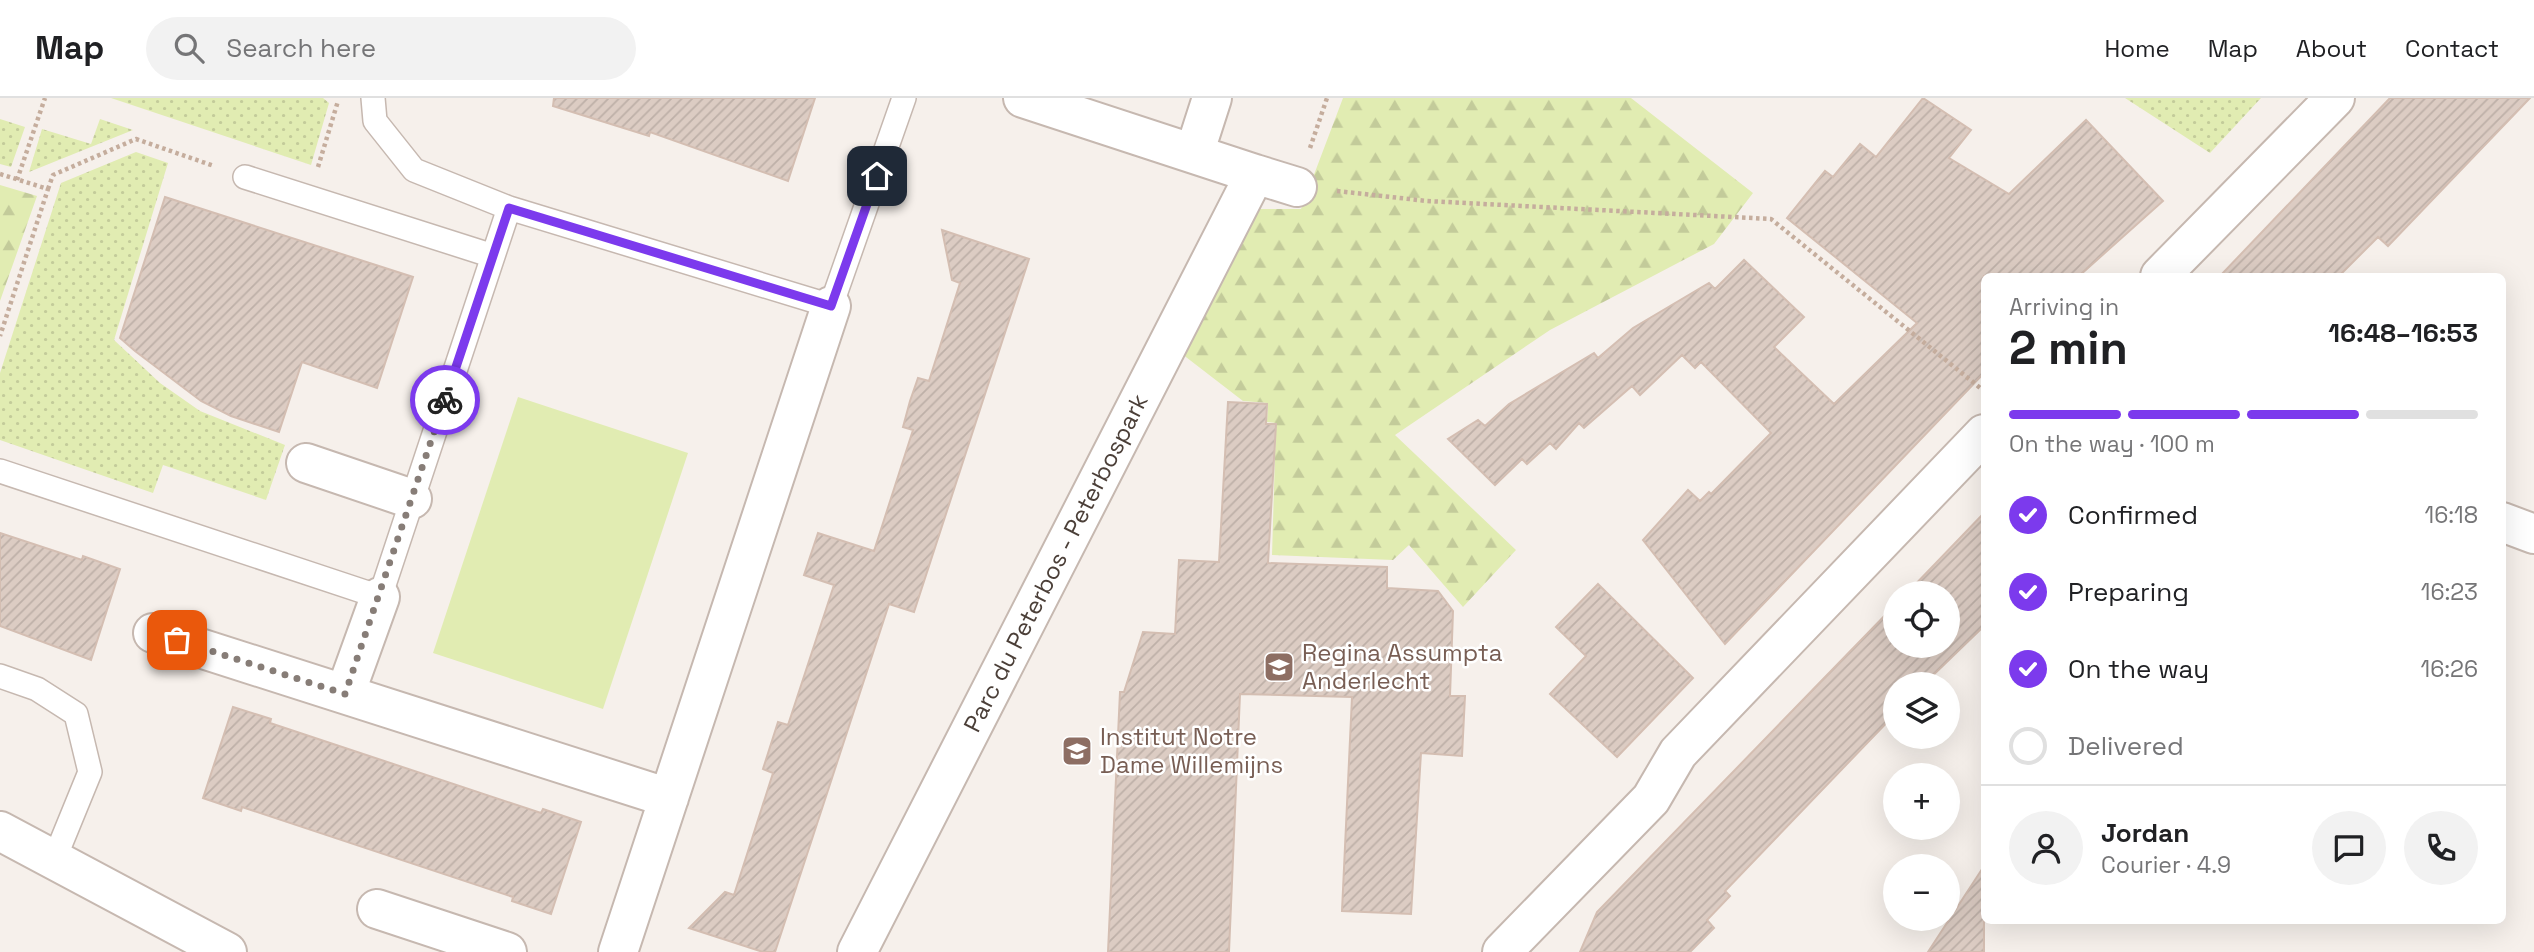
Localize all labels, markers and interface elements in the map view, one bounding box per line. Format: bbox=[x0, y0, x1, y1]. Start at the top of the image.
search box bbox=[146, 17, 636, 80]
text: Map bbox=[35, 27, 104, 69]
icon: search bbox=[170, 29, 208, 67]
text: Search here bbox=[226, 31, 376, 65]
text: Home bbox=[2104, 33, 2170, 64]
text: Map bbox=[2208, 33, 2258, 64]
text: About bbox=[2296, 33, 2367, 64]
text: Contact bbox=[2405, 33, 2499, 64]
pin bbox=[847, 146, 907, 206]
icon: home bbox=[858, 157, 896, 195]
text: Arriving in bbox=[2009, 292, 2119, 322]
text: 16:48–16:53 bbox=[2328, 316, 2478, 350]
text: 2 min bbox=[2009, 319, 2128, 377]
courier bbox=[410, 365, 480, 435]
icon: bike bbox=[426, 381, 464, 419]
street label: Parc du Peterbos - Peterbospark bbox=[956, 388, 1155, 737]
text: On the way · 100 m bbox=[2009, 429, 2215, 459]
icon: check bbox=[2009, 496, 2047, 534]
text: Confirmed bbox=[2068, 498, 2198, 532]
text: 16:18 bbox=[2425, 500, 2478, 530]
icon: check bbox=[2009, 573, 2047, 611]
text: Preparing bbox=[2068, 575, 2189, 609]
text: 16:23 bbox=[2421, 577, 2478, 607]
map controls bbox=[1883, 581, 1960, 931]
button: locate bbox=[1883, 581, 1960, 658]
pin bbox=[147, 610, 207, 670]
icon: bag bbox=[158, 621, 196, 659]
place label: Regina Assumpta Anderlecht bbox=[1302, 637, 1503, 696]
school or university icon: Regina Assumpta Anderlecht bbox=[1262, 650, 1296, 684]
icon: check bbox=[2009, 650, 2047, 688]
text: On the way bbox=[2068, 652, 2209, 686]
text: 16:26 bbox=[2421, 654, 2478, 684]
button: layers bbox=[1883, 672, 1960, 749]
place label: Institut Notre Dame Willemijns bbox=[1100, 721, 1283, 780]
text: Delivered bbox=[2068, 729, 2184, 763]
school or university icon: Institut Notre Dame Willemijns bbox=[1060, 734, 1094, 768]
button: + bbox=[1883, 763, 1960, 840]
button: person bbox=[2009, 811, 2083, 885]
button: chat bbox=[2312, 811, 2386, 885]
button: phone bbox=[2404, 811, 2478, 885]
text: Jordan bbox=[2101, 816, 2189, 850]
text: Courier · 4.9 bbox=[2101, 850, 2231, 880]
button: − bbox=[1883, 854, 1960, 931]

